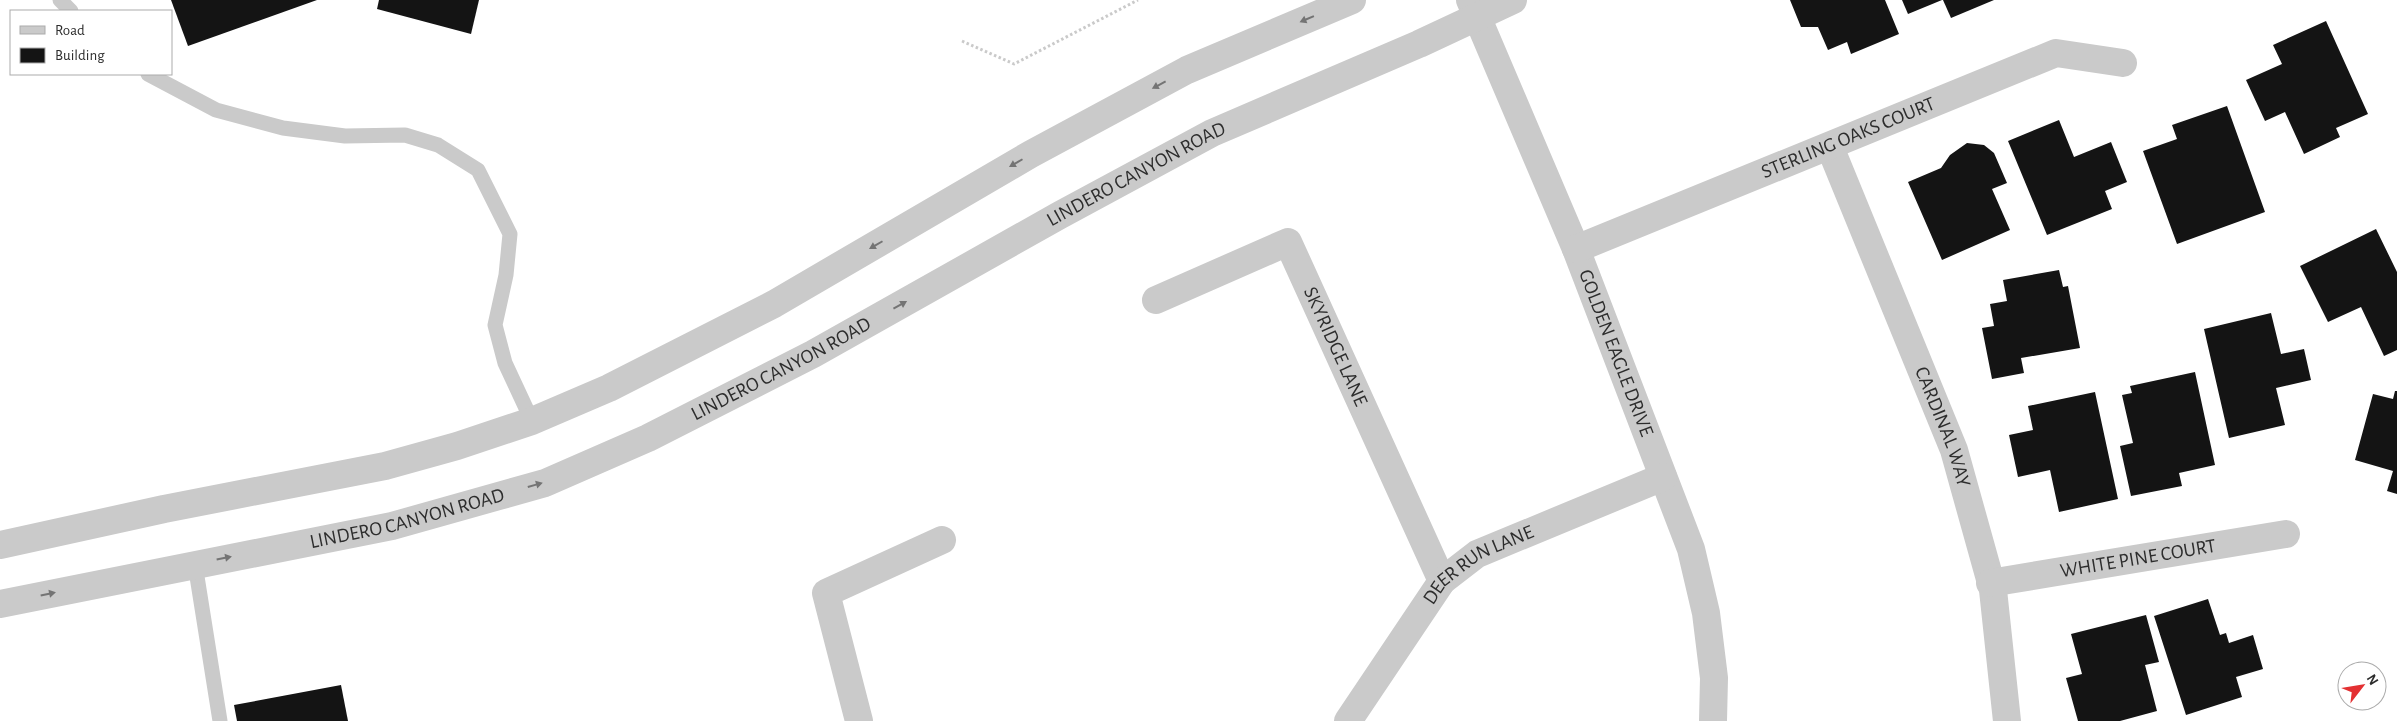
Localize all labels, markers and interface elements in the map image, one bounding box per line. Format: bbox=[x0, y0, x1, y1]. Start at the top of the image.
legend bbox=[10, 10, 172, 75]
one-way arrow bbox=[1300, 16, 1314, 24]
text: Road bbox=[55, 23, 85, 38]
text: Building bbox=[55, 48, 105, 63]
one-way arrow bbox=[1152, 81, 1166, 90]
street label: STERLING OAKS COURT bbox=[1759, 93, 1938, 182]
street label: LINDERO CANYON ROAD bbox=[1043, 118, 1229, 230]
one-way arrow bbox=[1010, 159, 1023, 168]
one-way arrow bbox=[869, 240, 882, 249]
street label: GOLDEN EAGLE DRIVE bbox=[1575, 267, 1657, 439]
street label: SKYRIDGE LANE bbox=[1300, 284, 1371, 410]
one-way arrow bbox=[893, 301, 908, 309]
street label: LINDERO CANYON ROAD bbox=[688, 313, 874, 424]
street label: CARDINAL WAY bbox=[1911, 364, 1974, 490]
one-way arrow bbox=[528, 481, 543, 489]
street label: LINDERO CANYON ROAD bbox=[308, 485, 507, 552]
street label: DEER RUN LANE bbox=[1419, 522, 1537, 608]
street label: WHITE PINE COURT bbox=[2059, 536, 2218, 581]
one-way arrow bbox=[216, 554, 232, 562]
one-way arrow bbox=[40, 590, 56, 598]
north arrow bbox=[2337, 661, 2387, 711]
text: N bbox=[2364, 672, 2381, 688]

